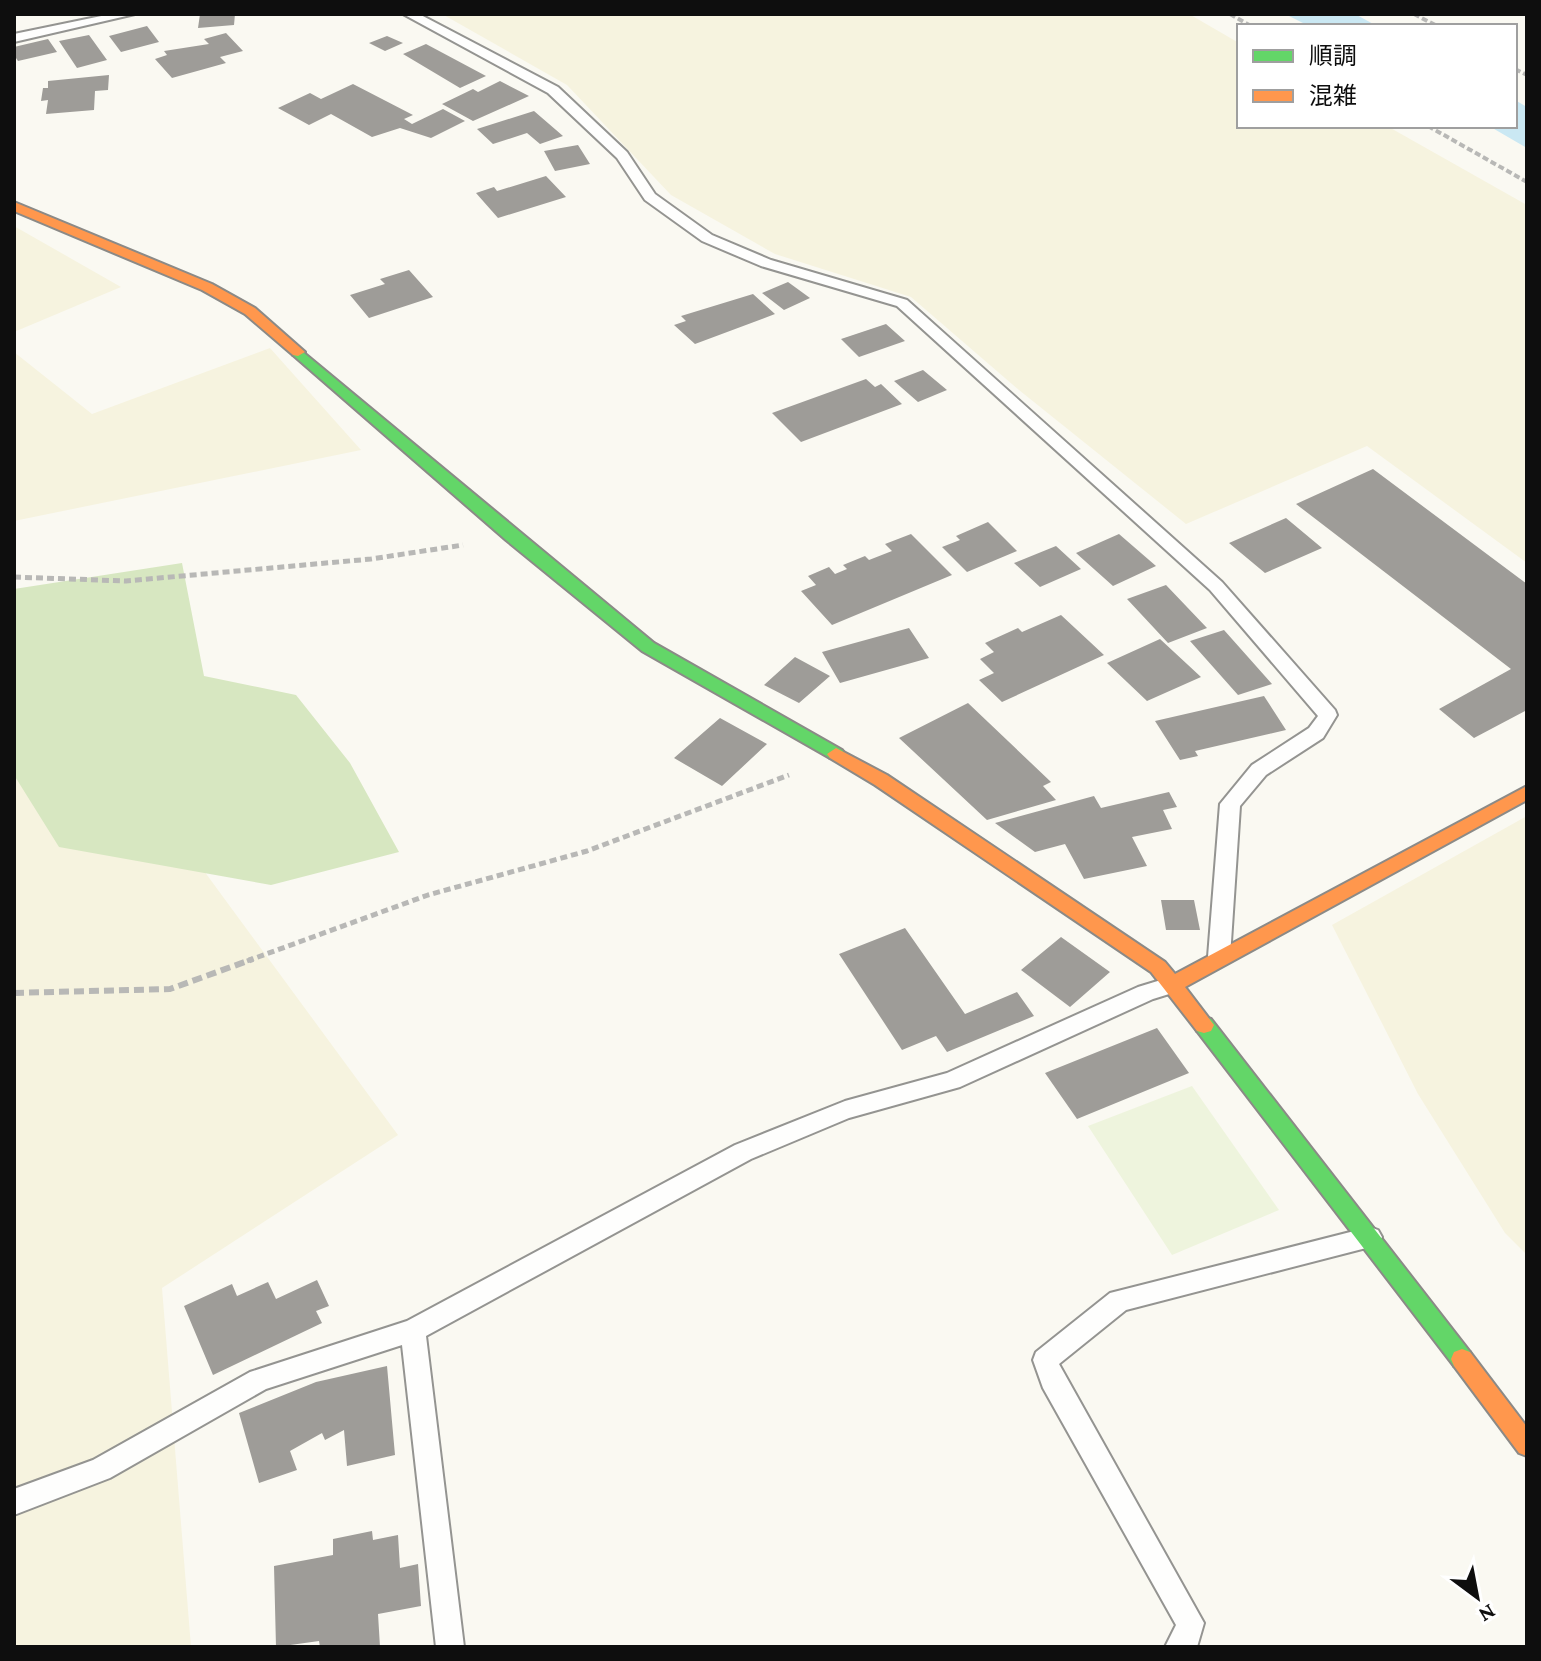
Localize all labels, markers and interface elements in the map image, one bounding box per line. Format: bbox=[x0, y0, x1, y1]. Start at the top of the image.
legend bbox=[1237, 24, 1517, 128]
text: 順調 bbox=[1309, 42, 1357, 69]
text: 混雑 bbox=[1309, 82, 1357, 109]
north arrow bbox=[1437, 1557, 1517, 1637]
text: N bbox=[1474, 1599, 1500, 1628]

